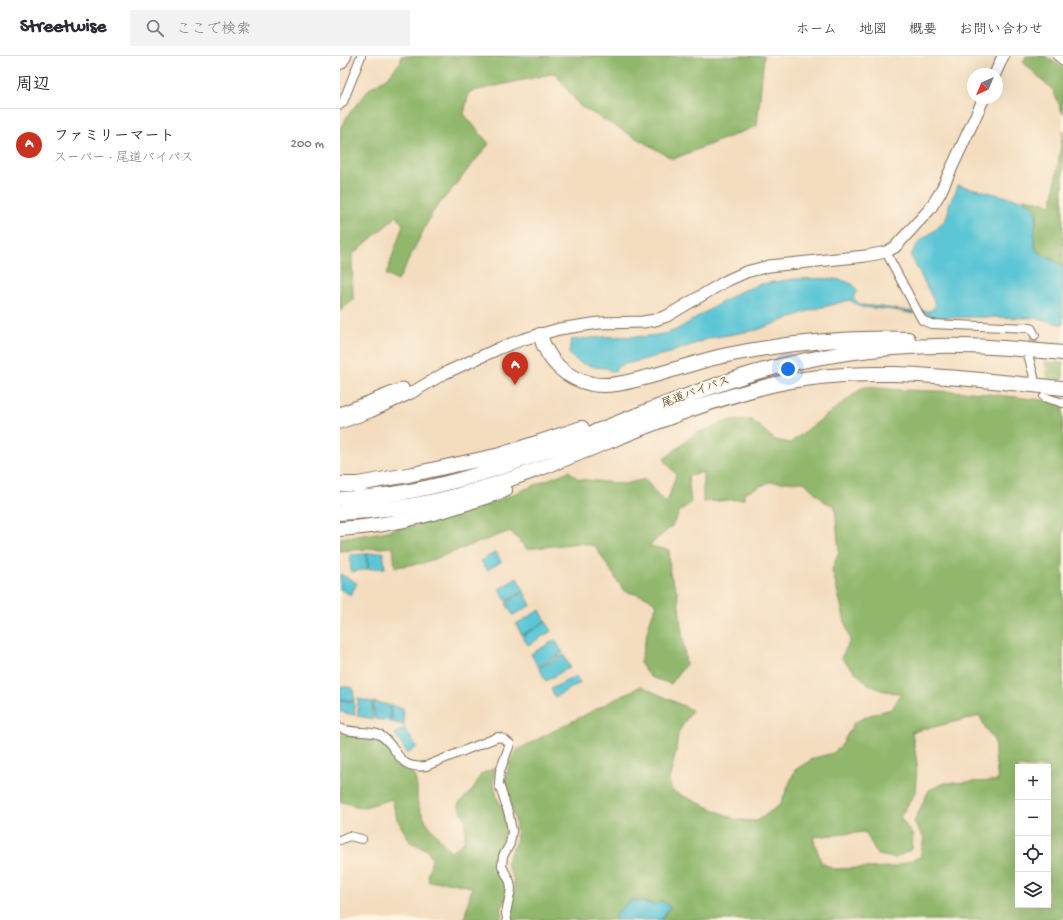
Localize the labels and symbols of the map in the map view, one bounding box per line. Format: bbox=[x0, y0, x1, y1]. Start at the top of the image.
north arrow bbox=[967, 68, 1003, 104]
pin: A bbox=[502, 352, 528, 385]
your location bbox=[778, 359, 798, 379]
street label: 尾道バイパス bbox=[660, 373, 732, 412]

